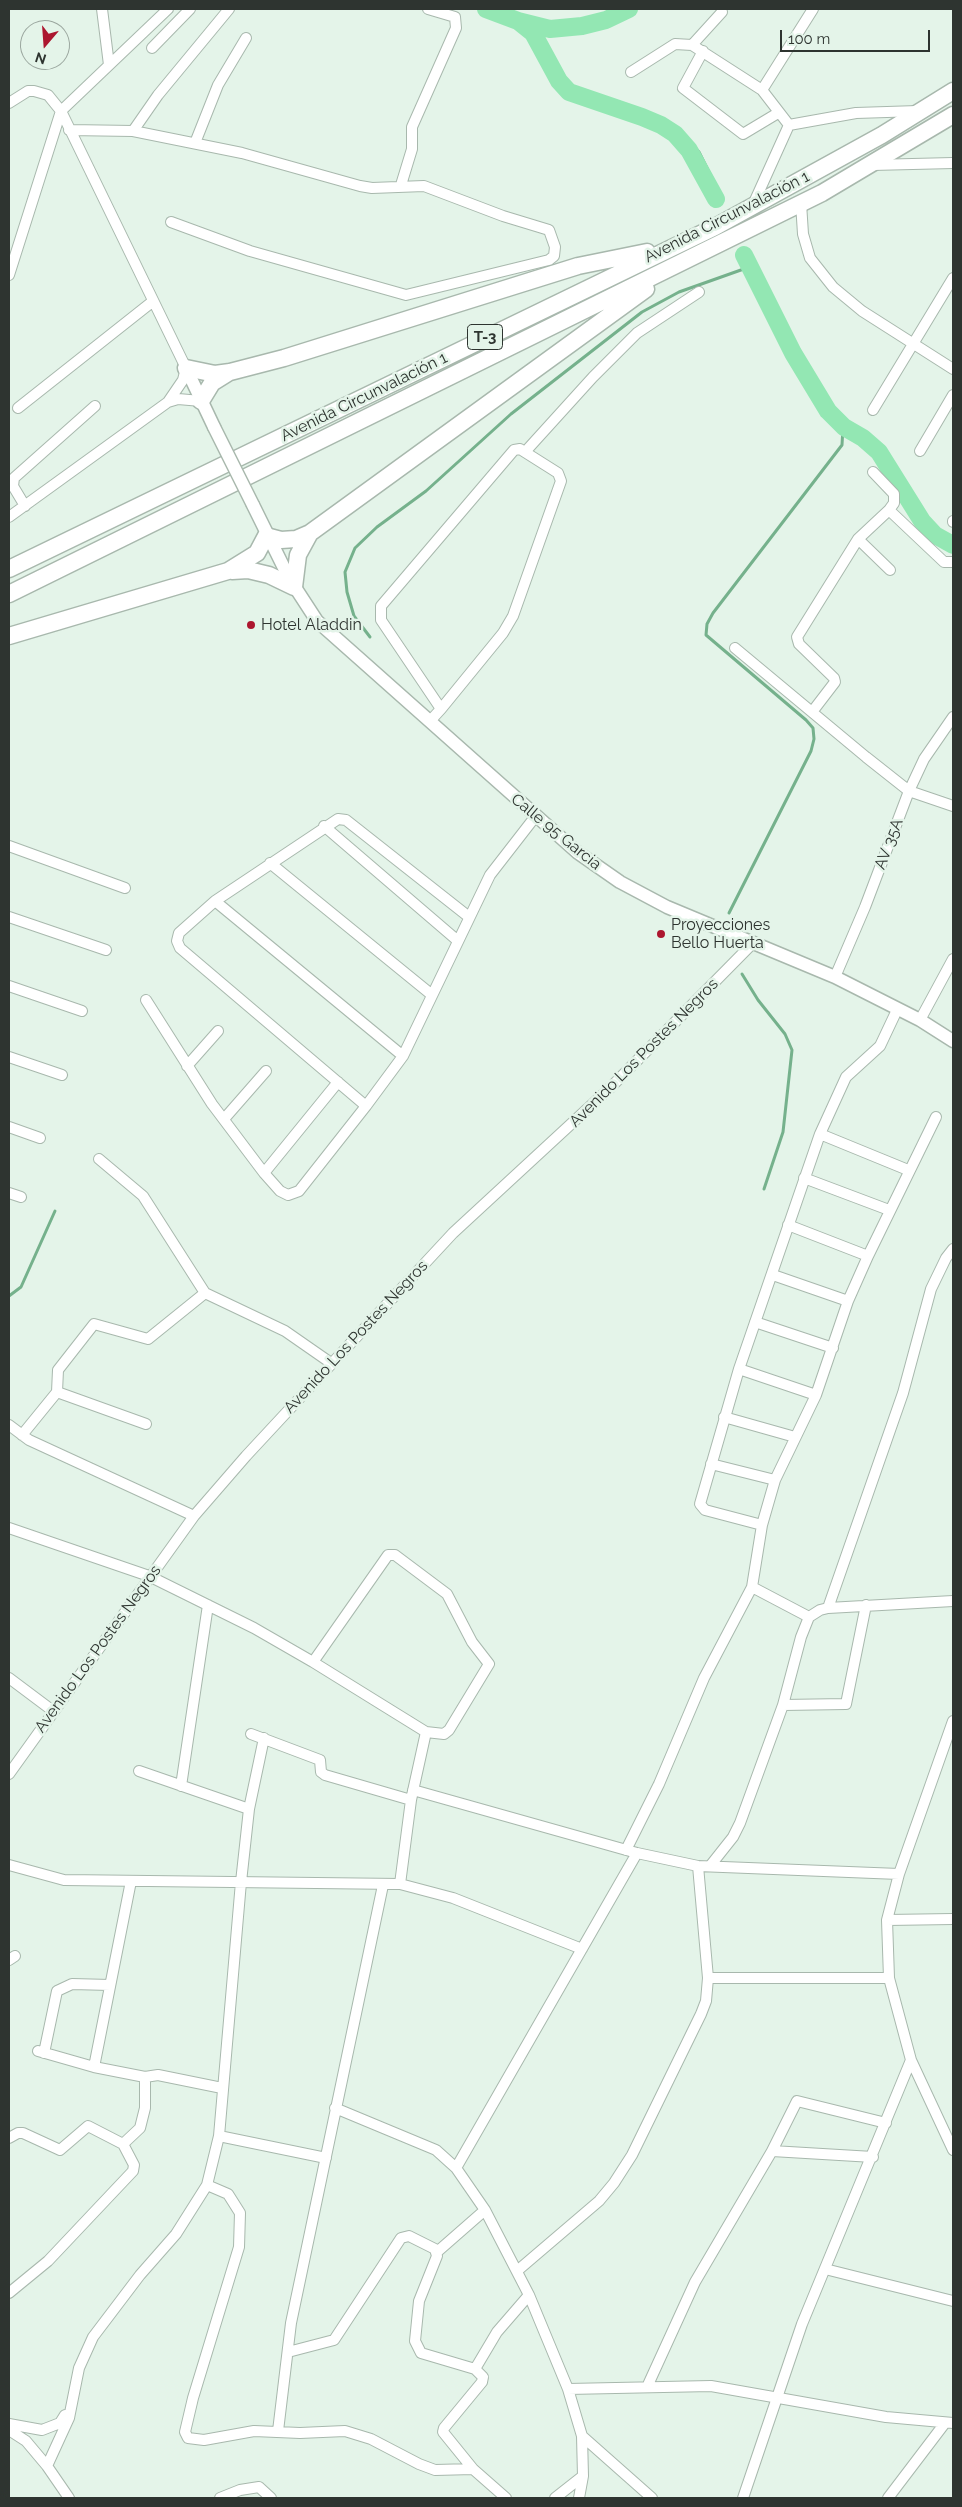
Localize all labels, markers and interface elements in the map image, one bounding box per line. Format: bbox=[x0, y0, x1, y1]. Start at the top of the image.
north arrow bbox=[20, 20, 70, 70]
scale bar bbox=[782, 20, 932, 52]
text: 100 m bbox=[788, 30, 830, 48]
text: N bbox=[33, 49, 48, 68]
street label: Avenida Circunvalación 1 bbox=[641, 167, 813, 267]
road number: T-3 bbox=[468, 324, 502, 350]
street label: Avenida Circunvalación 1 bbox=[278, 348, 450, 446]
place label: Hotel Aladdin bbox=[261, 615, 362, 635]
marker: Hotel Aladdin bbox=[245, 619, 257, 631]
street label: Calle 95 Garcia bbox=[507, 790, 605, 874]
street label: AV 35A bbox=[871, 816, 907, 872]
place label: Proyecciones Bello Huerta bbox=[671, 915, 770, 953]
marker: Proyecciones Bello Huerta bbox=[655, 928, 667, 940]
street label: Avenido Los Postes Negros bbox=[566, 975, 722, 1131]
street label: Avenido Los Postes Negros bbox=[280, 1256, 432, 1418]
street label: Avenido Los Postes Negros bbox=[31, 1562, 165, 1736]

